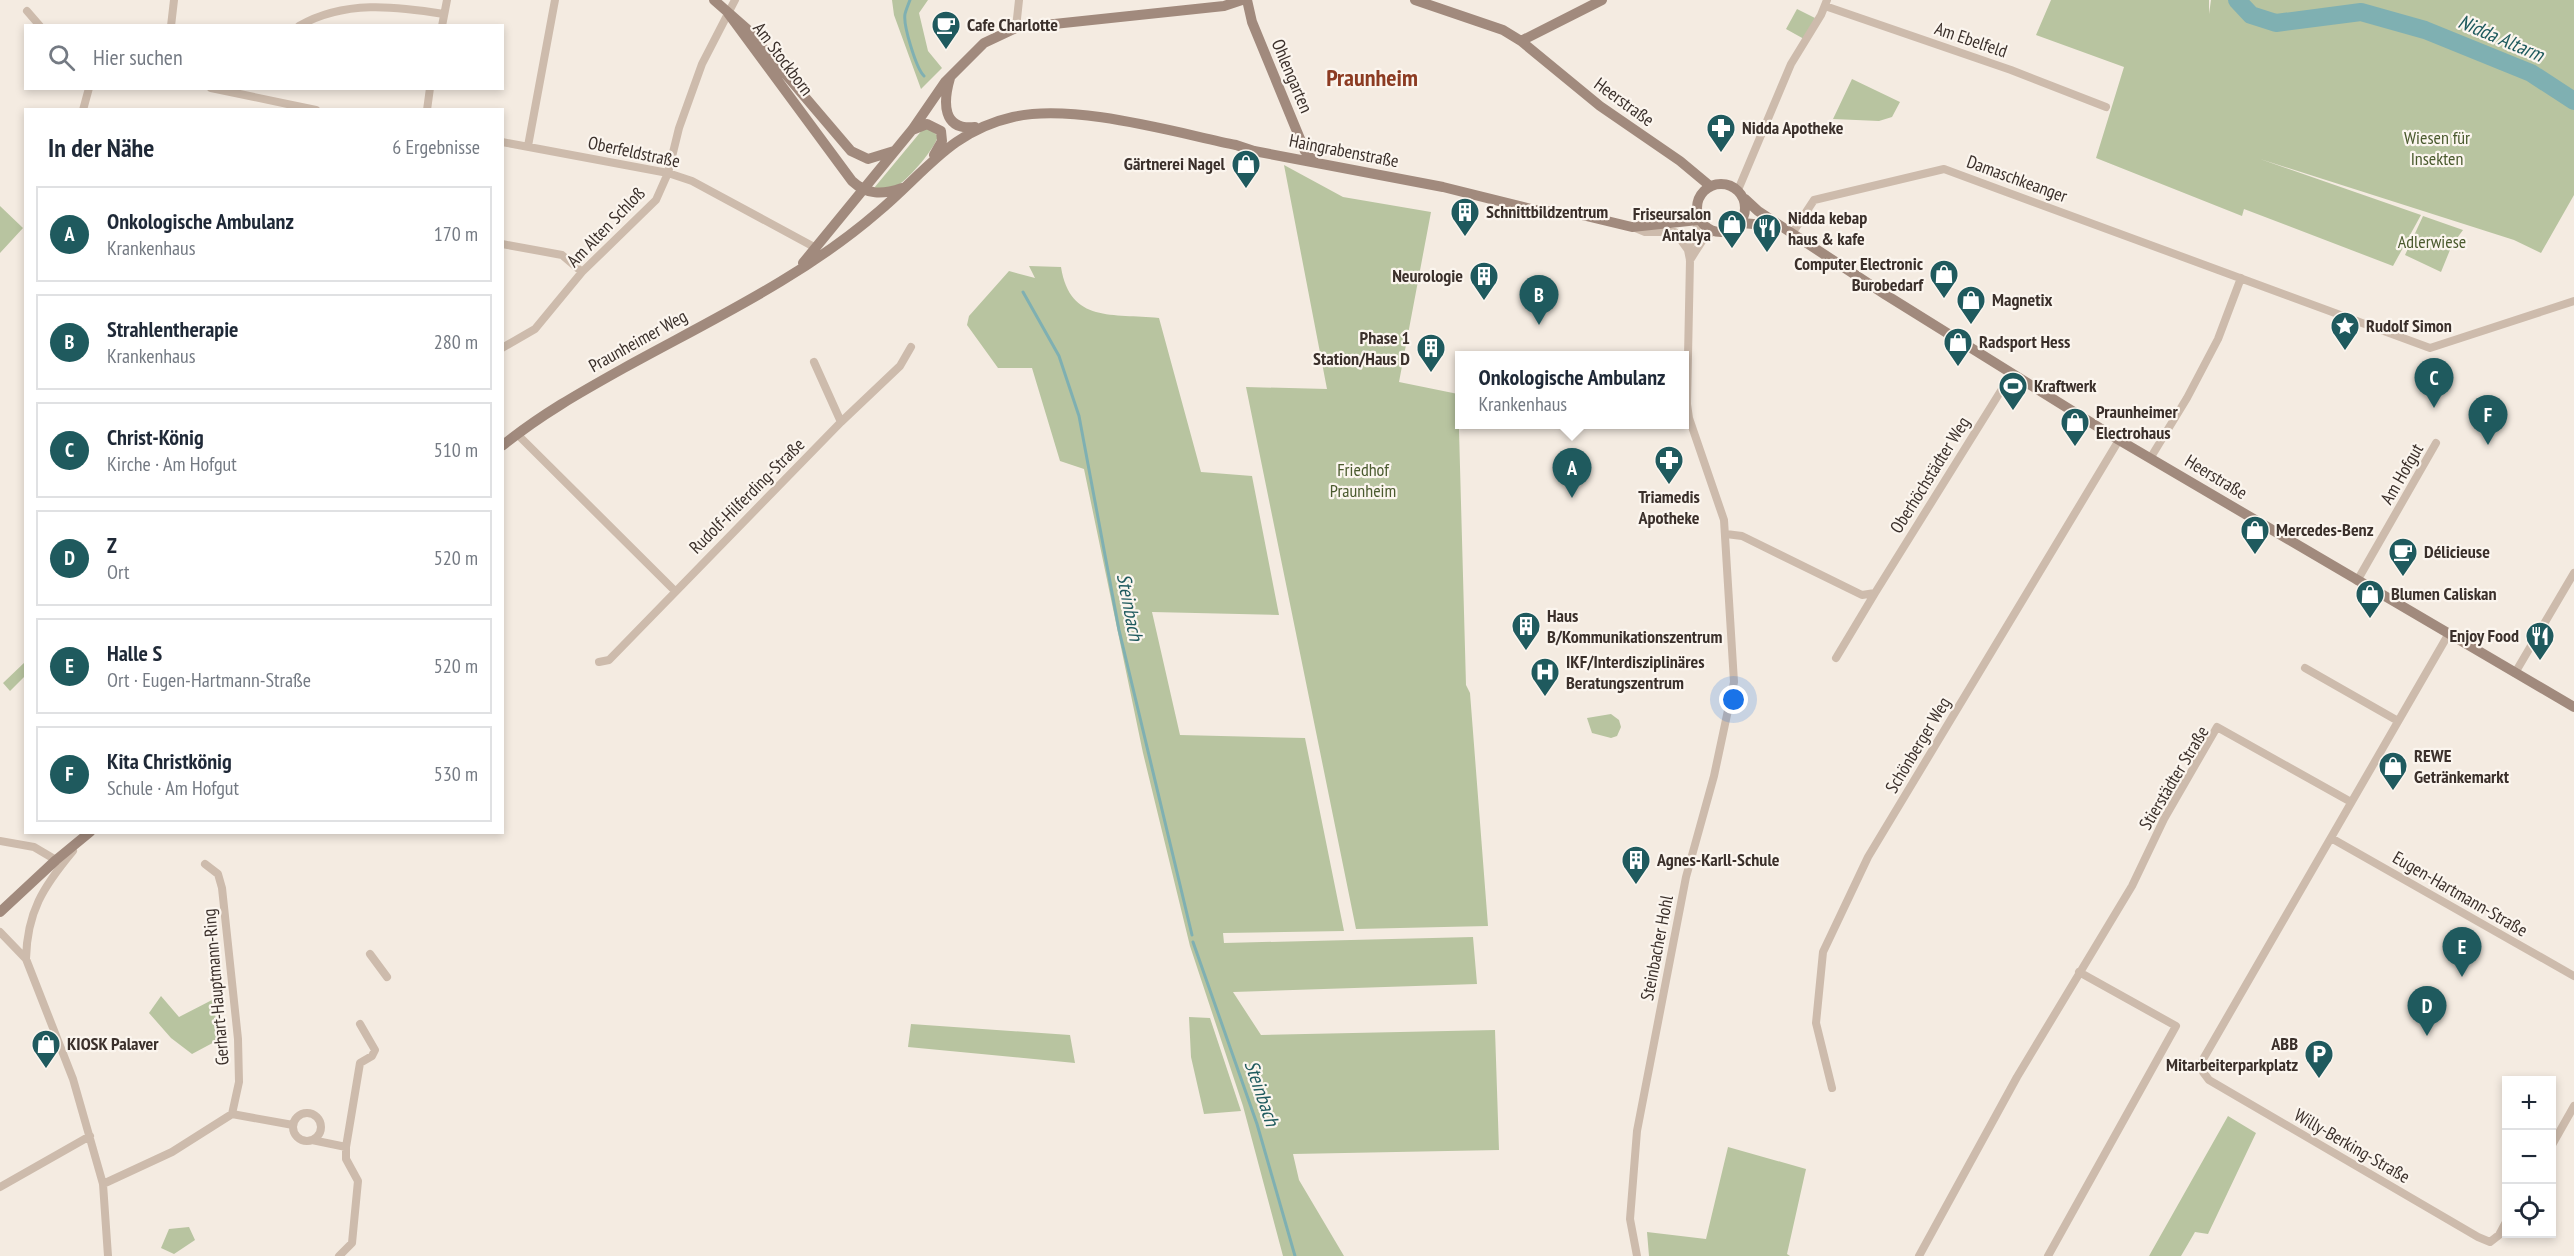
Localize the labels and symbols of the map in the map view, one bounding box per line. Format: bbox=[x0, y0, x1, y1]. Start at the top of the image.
water label: Nidda Altarm bbox=[2454, 8, 2549, 68]
cafe icon: Cafe Charlotte bbox=[930, 9, 962, 51]
place label: Cafe Charlotte bbox=[967, 13, 1058, 36]
street label: Am Ebelfeld bbox=[1932, 16, 2010, 63]
street label: Am Stockborn bbox=[748, 17, 819, 100]
street label: Ohlengarten bbox=[1267, 35, 1318, 116]
district label: Praunheim bbox=[1326, 62, 1418, 93]
street label: Heerstraße bbox=[1590, 72, 1659, 131]
pharmacy icon: Nidda Apotheke bbox=[1705, 112, 1737, 154]
place label: Nidda Apotheke bbox=[1742, 116, 1844, 139]
park label: Wiesen für Insekten bbox=[2404, 126, 2470, 170]
street label: Haingrabenstraße bbox=[1287, 129, 1401, 172]
street label: Oberfeldstraße bbox=[586, 131, 682, 172]
shop icon: Gärtnerei Nagel bbox=[1230, 148, 1262, 190]
street label: Damaschkeanger bbox=[1964, 150, 2071, 207]
place label: Gärtnerei Nagel bbox=[1124, 152, 1226, 175]
street label: Am Alten Schloß bbox=[562, 181, 650, 272]
building icon: Schnittbildzentrum bbox=[1449, 196, 1481, 238]
place label: Schnittbildzentrum bbox=[1486, 200, 1608, 223]
place label: Friseursalon Antalya bbox=[1633, 202, 1711, 246]
place label: Nidda kebap haus & kafe bbox=[1788, 206, 1867, 250]
shop icon: Friseursalon Antalya bbox=[1716, 208, 1748, 250]
restaurant icon: Nidda kebap haus & kafe bbox=[1751, 212, 1783, 254]
park label: Adlerwiese bbox=[2398, 230, 2466, 253]
place label: Computer Electronic Burobedarf bbox=[1794, 252, 1924, 296]
shop icon: Computer Electronic Burobedarf bbox=[1928, 258, 1960, 300]
building icon: Neurologie bbox=[1468, 260, 1500, 302]
place label: Neurologie bbox=[1392, 264, 1463, 287]
pin: B bbox=[1520, 276, 1558, 325]
shop icon: Magnetix bbox=[1955, 284, 1987, 326]
place label: Magnetix bbox=[1992, 288, 2052, 311]
street label: Praunheimer Weg bbox=[585, 304, 691, 377]
place icon: Rudolf Simon bbox=[2329, 310, 2361, 352]
place label: Rudolf Simon bbox=[2366, 314, 2452, 337]
place label: Phase 1 Station/Haus D bbox=[1313, 326, 1410, 370]
shop icon: Radsport Hess bbox=[1942, 326, 1974, 368]
place label: Radsport Hess bbox=[1979, 330, 2070, 353]
building icon: Phase 1 Station/Haus D bbox=[1415, 332, 1447, 374]
pin: C bbox=[2414, 358, 2454, 408]
sports icon: Kraftwerk bbox=[1997, 370, 2029, 412]
place label: Kraftwerk bbox=[2034, 374, 2097, 397]
pin: F bbox=[2468, 396, 2508, 445]
place label: Praunheimer Electrohaus bbox=[2096, 400, 2178, 444]
shop icon: Praunheimer Electrohaus bbox=[2059, 406, 2091, 448]
street label: Oberhöchstädter Weg bbox=[1884, 412, 1975, 537]
street label: Rudolf-Hilferding-Straße bbox=[684, 433, 809, 558]
street label: Am Hofgut bbox=[2375, 439, 2428, 508]
pharmacy icon: Triamedis Apotheke bbox=[1653, 444, 1685, 486]
pin: A bbox=[1552, 448, 1592, 498]
street label: Heerstraße bbox=[2181, 449, 2252, 504]
park label: Friedhof Praunheim bbox=[1330, 458, 1396, 502]
place label: Triamedis Apotheke bbox=[1637, 485, 1700, 529]
shop icon: Mercedes-Benz bbox=[2239, 514, 2271, 556]
place label: Mercedes-Benz bbox=[2276, 518, 2374, 541]
cafe icon: Délicieuse bbox=[2387, 536, 2419, 578]
place label: Délicieuse bbox=[2424, 540, 2490, 563]
water label: Steinbach bbox=[1111, 571, 1149, 644]
shop icon: Blumen Caliskan bbox=[2354, 578, 2386, 620]
place label: Blumen Caliskan bbox=[2391, 582, 2497, 605]
place label: Haus B/Kommunikationszentrum bbox=[1547, 604, 1722, 648]
building icon: Haus B/Kommunikationszentrum bbox=[1510, 610, 1542, 652]
restaurant icon: Enjoy Food bbox=[2524, 620, 2556, 662]
place label: Enjoy Food bbox=[2449, 624, 2519, 647]
place label: IKF/Interdisziplinäres Beratungszentrum bbox=[1566, 650, 1705, 694]
hospital icon: IKF/Interdisziplinäres Beratungszentrum bbox=[1529, 656, 1561, 698]
your location bbox=[1719, 685, 1748, 714]
street label: Schönberger Weg bbox=[1880, 692, 1955, 797]
street label: Stierstädter Straße bbox=[2134, 722, 2214, 834]
place label: REWE Getränkemarkt bbox=[2414, 744, 2510, 788]
shop icon: REWE Getränkemarkt bbox=[2377, 750, 2409, 792]
building icon: Agnes-Karll-Schule bbox=[1620, 844, 1652, 886]
street label: Eugen-Hartmann-Straße bbox=[2389, 846, 2532, 942]
place label: Agnes-Karll-Schule bbox=[1656, 848, 1780, 871]
street label: Steinbacher Hohl bbox=[1635, 892, 1678, 1003]
street label: Gerhart-Hauptmann-Ring bbox=[197, 908, 234, 1066]
pin: E bbox=[2442, 928, 2482, 977]
pin: D bbox=[2408, 986, 2446, 1036]
shop icon: KIOSK Palaver bbox=[30, 1028, 62, 1070]
place label: KIOSK Palaver bbox=[67, 1032, 159, 1055]
place label: ABB Mitarbeiterparkplatz bbox=[2166, 1032, 2298, 1076]
parking icon: ABB Mitarbeiterparkplatz bbox=[2303, 1038, 2335, 1080]
water label: Steinbach bbox=[1239, 1057, 1286, 1130]
street label: Willy-Berking-Straße bbox=[2290, 1103, 2414, 1188]

